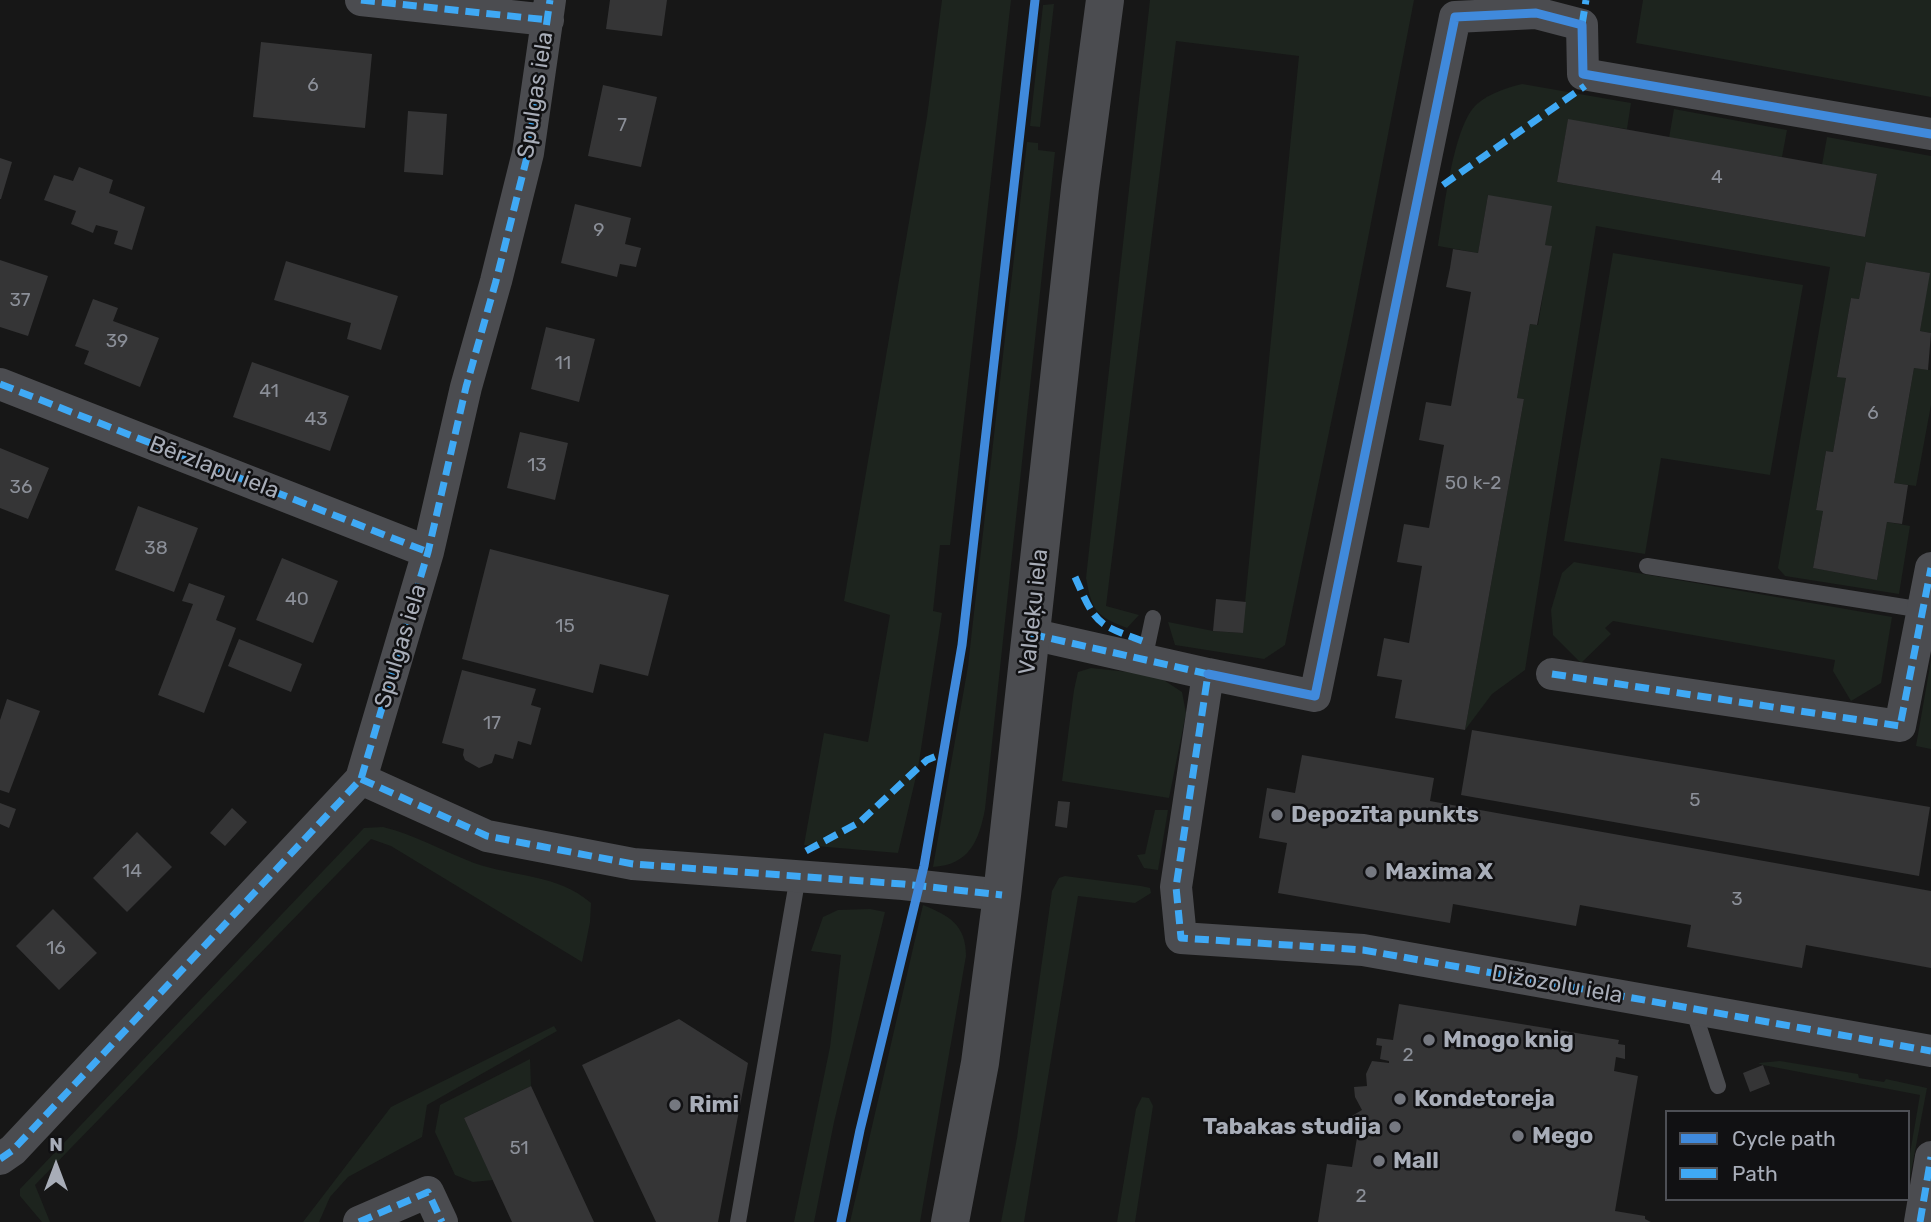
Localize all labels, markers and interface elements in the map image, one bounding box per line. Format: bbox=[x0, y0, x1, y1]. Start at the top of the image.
street label: Spulgas iela bbox=[512, 30, 560, 160]
house number: 6 bbox=[307, 75, 319, 97]
house number: 7 bbox=[617, 115, 627, 137]
house number: 4 bbox=[1711, 167, 1723, 189]
house number: 9 bbox=[593, 220, 605, 242]
house number: 37 bbox=[9, 290, 31, 312]
house number: 39 bbox=[106, 331, 128, 353]
house number: 11 bbox=[555, 353, 571, 375]
house number: 41 bbox=[259, 381, 279, 403]
house number: 6 bbox=[1867, 403, 1879, 425]
house number: 43 bbox=[304, 409, 328, 431]
street label: Bērzlapu iela bbox=[145, 431, 283, 505]
house number: 13 bbox=[527, 455, 547, 477]
house number: 50 k-2 bbox=[1445, 473, 1501, 495]
house number: 36 bbox=[10, 477, 32, 499]
house number: 38 bbox=[144, 538, 168, 560]
street label: Valdeķu iela bbox=[1014, 548, 1054, 676]
street label: Spulgas iela bbox=[369, 581, 433, 711]
house number: 40 bbox=[285, 589, 309, 611]
house number: 15 bbox=[555, 616, 575, 638]
house number: 17 bbox=[483, 713, 501, 735]
house number: 5 bbox=[1689, 790, 1701, 812]
place label: Depozīta punkts bbox=[1291, 801, 1479, 829]
marker: Depozīta punkts bbox=[1269, 807, 1285, 823]
place label: Maxima X bbox=[1385, 858, 1493, 886]
house number: 14 bbox=[122, 861, 142, 883]
marker: Maxima X bbox=[1363, 864, 1379, 880]
house number: 3 bbox=[1731, 889, 1743, 911]
house number: 16 bbox=[46, 938, 66, 960]
street label: Dižozolu iela bbox=[1489, 960, 1625, 1010]
place label: Mnogo knig bbox=[1443, 1026, 1574, 1054]
marker: Mnogo knig bbox=[1421, 1032, 1437, 1048]
house number: 2 bbox=[1402, 1045, 1414, 1067]
place label: Kondetoreja bbox=[1414, 1085, 1555, 1113]
place label: Rimi bbox=[689, 1091, 739, 1119]
marker: Kondetoreja bbox=[1392, 1091, 1408, 1107]
marker: Rimi bbox=[667, 1097, 683, 1113]
legend bbox=[1665, 1110, 1910, 1201]
place label: Tabakas studija bbox=[1203, 1113, 1381, 1141]
marker: Tabakas studija bbox=[1387, 1119, 1403, 1135]
place label: Mego bbox=[1532, 1122, 1593, 1150]
text: Cycle path bbox=[1732, 1126, 1836, 1151]
marker: Mego bbox=[1510, 1128, 1526, 1144]
north arrow bbox=[21, 1131, 91, 1201]
text: N bbox=[49, 1133, 63, 1156]
house number: 51 bbox=[509, 1138, 529, 1160]
place label: Mall bbox=[1393, 1147, 1439, 1175]
marker: Mall bbox=[1371, 1153, 1387, 1169]
text: Path bbox=[1732, 1161, 1778, 1186]
house number: 2 bbox=[1355, 1186, 1367, 1208]

